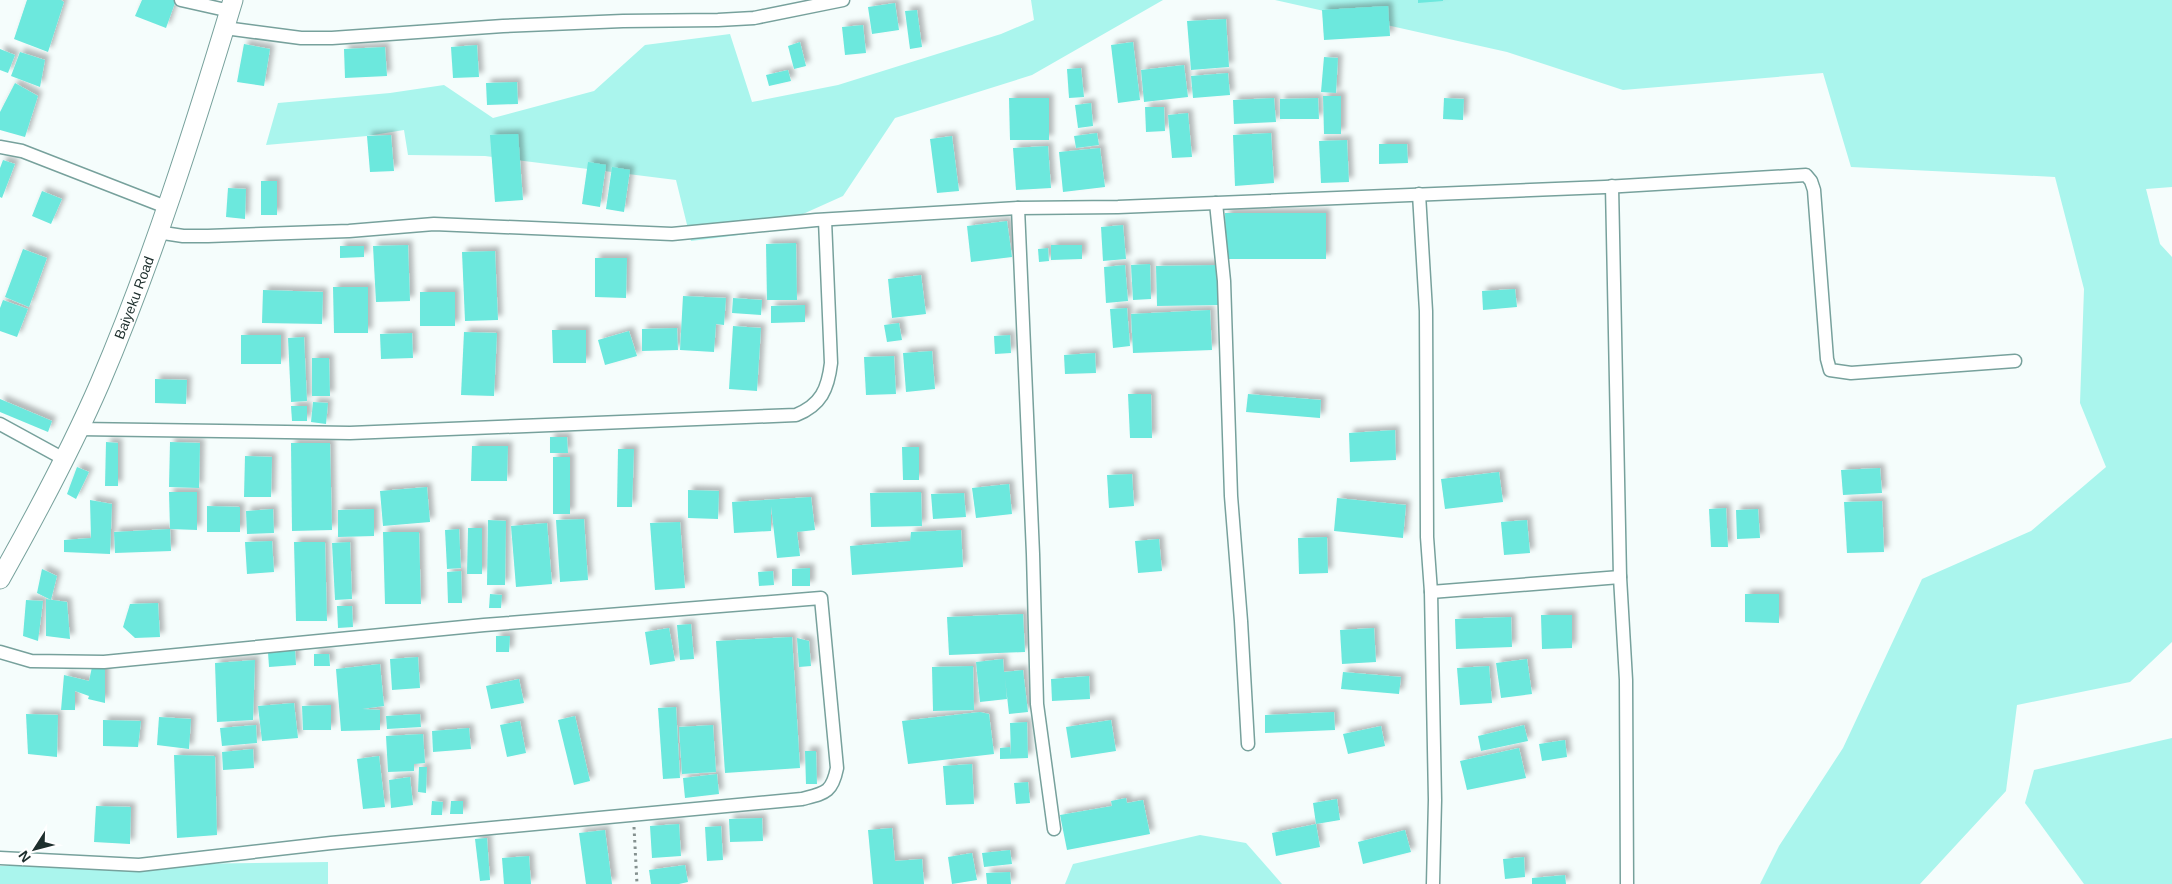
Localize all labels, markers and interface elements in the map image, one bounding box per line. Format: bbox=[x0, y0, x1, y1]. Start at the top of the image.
street label: Baiyeku Road bbox=[111, 254, 157, 341]
north arrow bbox=[10, 824, 60, 874]
text: N bbox=[15, 848, 34, 865]

